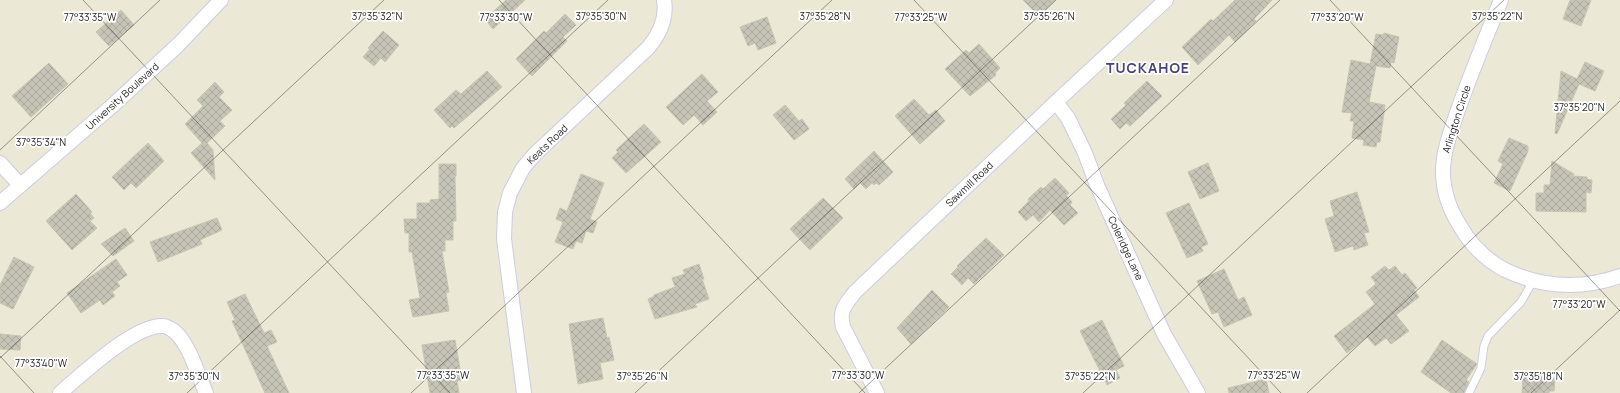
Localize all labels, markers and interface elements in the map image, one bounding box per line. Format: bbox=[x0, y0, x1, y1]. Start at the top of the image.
text: 37°35'32"N bbox=[352, 9, 402, 23]
text: 37°35'30"N bbox=[576, 9, 627, 23]
text: 37°35'28"N bbox=[800, 9, 851, 23]
text: 37°35'26"N bbox=[1023, 9, 1075, 23]
text: 37°35'22"N bbox=[1472, 9, 1522, 23]
text: 77°33'35"W bbox=[64, 10, 117, 24]
text: 77°33'30"W bbox=[480, 10, 533, 24]
text: 77°33'25"W bbox=[895, 10, 948, 24]
text: 77°33'20"W bbox=[1310, 10, 1364, 24]
district label: TUCKAHOE bbox=[1106, 58, 1190, 77]
street label: University Boulevard bbox=[82, 59, 162, 133]
street label: Arlington Circle bbox=[1438, 83, 1474, 155]
text: 37°35'20"N bbox=[1553, 100, 1605, 114]
street label: Keats Road bbox=[524, 121, 571, 167]
text: 37°35'34"N bbox=[16, 135, 66, 149]
street label: Sawmill Road bbox=[942, 158, 996, 210]
street label: Coleridge Lane bbox=[1105, 214, 1147, 282]
text: 77°33'20"W bbox=[1552, 297, 1606, 311]
text: 77°33'40"W bbox=[15, 356, 68, 370]
text: 77°33'35"W bbox=[417, 368, 470, 382]
text: 77°33'30"W bbox=[832, 368, 885, 382]
text: 77°33'25"W bbox=[1248, 368, 1301, 382]
text: 37°35'30"N bbox=[169, 369, 220, 383]
text: 37°35'26"N bbox=[616, 369, 668, 383]
text: 37°35'22"N bbox=[1065, 369, 1115, 383]
text: 37°35'18"N bbox=[1514, 369, 1563, 383]

